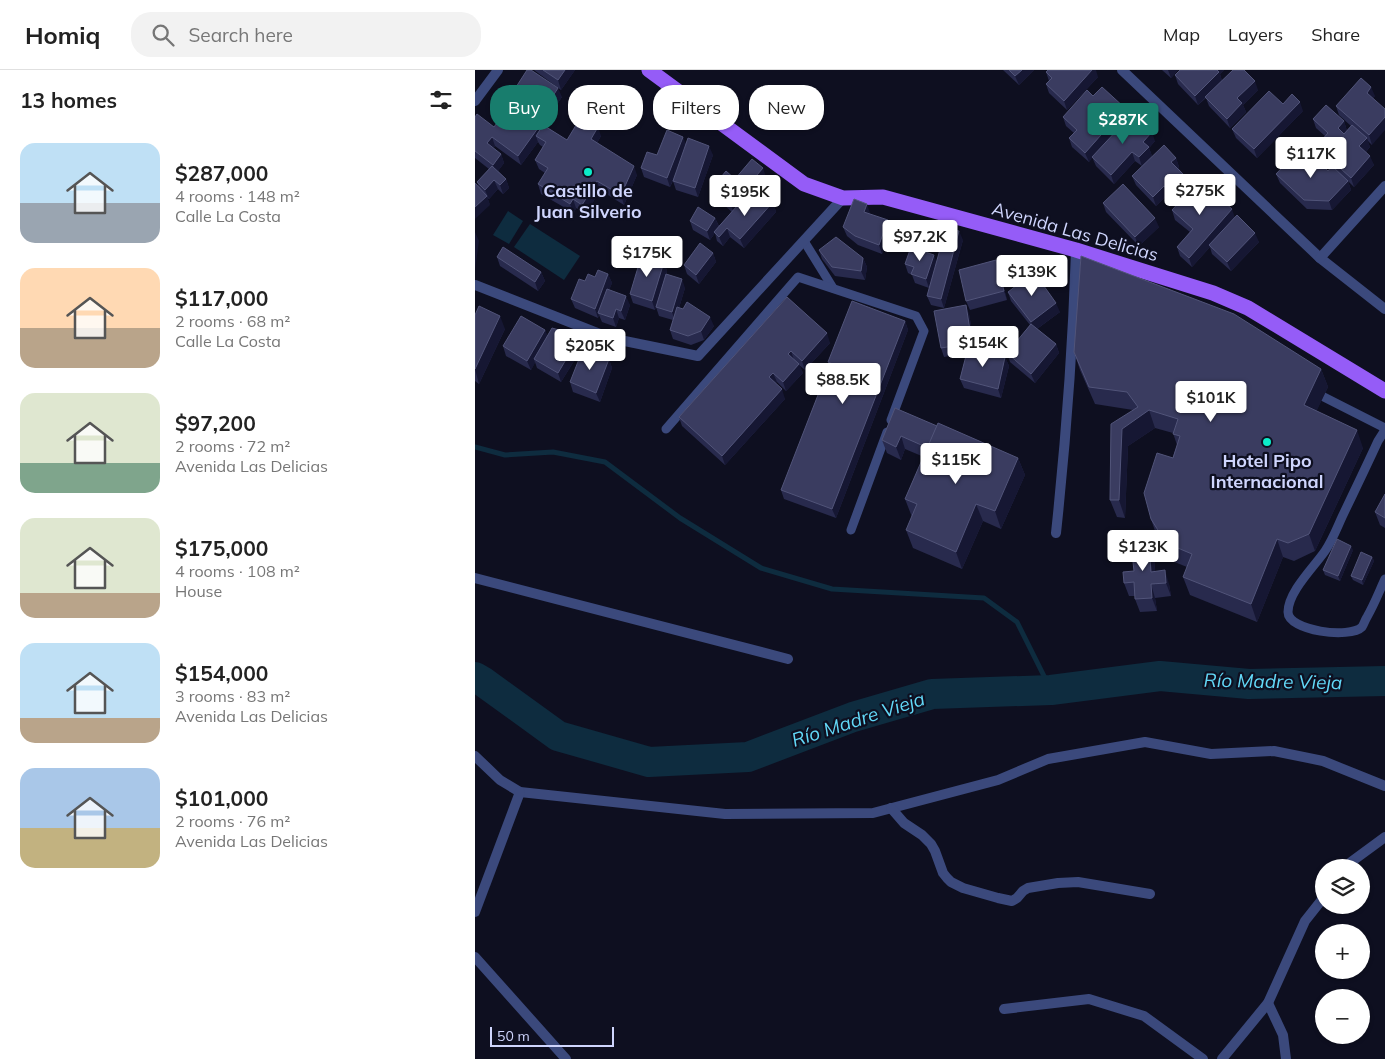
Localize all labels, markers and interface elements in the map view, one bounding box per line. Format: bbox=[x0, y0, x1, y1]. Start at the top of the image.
search box bbox=[131, 12, 481, 57]
text: Homiq bbox=[25, 20, 101, 50]
icon: search bbox=[149, 21, 177, 49]
text: Search here bbox=[189, 23, 293, 47]
text: Map bbox=[1163, 23, 1200, 46]
text: Layers bbox=[1228, 23, 1283, 46]
text: Share bbox=[1311, 23, 1360, 46]
chip: Buy bbox=[490, 85, 558, 130]
chip: Rent bbox=[568, 85, 643, 130]
chip: Filters bbox=[653, 85, 739, 130]
chip: New bbox=[749, 85, 824, 130]
icon: filters bbox=[427, 86, 455, 114]
text: 13 homes bbox=[20, 87, 117, 113]
pin: $287K bbox=[1088, 102, 1158, 145]
text: $287K bbox=[1098, 109, 1148, 129]
pin: $117K bbox=[1276, 136, 1346, 179]
text: $117K bbox=[1286, 143, 1336, 163]
text: $287,000 bbox=[175, 160, 268, 186]
icon: home bbox=[60, 163, 120, 223]
marker: Castillo de Juan Silverio bbox=[582, 166, 594, 178]
pin: $195K bbox=[710, 174, 780, 217]
pin: $275K bbox=[1165, 174, 1235, 216]
place label: Castillo de Juan Silverio bbox=[534, 179, 642, 223]
text: $275K bbox=[1175, 180, 1225, 200]
text: $195K bbox=[720, 181, 770, 201]
text: 4 rooms · 148 m² bbox=[175, 186, 300, 206]
street label: Avenida Las Delicias bbox=[989, 197, 1161, 266]
text: Calle La Costa bbox=[175, 206, 281, 226]
pin: $97.2K bbox=[879, 220, 961, 262]
text: $97.2K bbox=[893, 226, 947, 246]
pin: $175K bbox=[612, 236, 682, 278]
text: $175K bbox=[622, 242, 672, 262]
pin: $139K bbox=[997, 254, 1067, 297]
text: $139K bbox=[1007, 261, 1057, 281]
text: $117,000 bbox=[175, 285, 268, 311]
icon: home bbox=[60, 288, 120, 348]
text: 2 rooms · 68 m² bbox=[175, 311, 290, 331]
pin: $154K bbox=[948, 326, 1018, 368]
pin: $205K bbox=[555, 328, 625, 371]
text: Calle La Costa bbox=[175, 331, 281, 351]
text: $154K bbox=[958, 332, 1008, 352]
text: $205K bbox=[565, 335, 615, 355]
pin: $88.5K bbox=[802, 362, 884, 405]
text: $88.5K bbox=[816, 369, 870, 389]
pin: $101K bbox=[1176, 380, 1246, 423]
text: $101K bbox=[1186, 387, 1236, 407]
text: $97,200 bbox=[175, 410, 256, 436]
icon: home bbox=[60, 413, 120, 473]
text: 2 rooms · 72 m² bbox=[175, 436, 290, 456]
marker: Hotel Pipo Internacional bbox=[1261, 436, 1273, 448]
pin: $115K bbox=[921, 442, 991, 485]
text: $115K bbox=[931, 449, 981, 469]
place label: Hotel Pipo Internacional bbox=[1211, 449, 1323, 493]
text: Avenida Las Delicias bbox=[175, 456, 328, 476]
pin: $123K bbox=[1108, 530, 1178, 572]
text: $175,000 bbox=[175, 535, 268, 561]
text: $123K bbox=[1118, 536, 1168, 556]
icon: home bbox=[60, 538, 120, 598]
text: 4 rooms · 108 m² bbox=[175, 561, 300, 581]
text: House bbox=[175, 581, 222, 601]
text: $154,000 bbox=[175, 660, 268, 686]
icon: home bbox=[60, 663, 120, 723]
water label: Río Madre Vieja bbox=[1203, 668, 1343, 694]
text: 3 rooms · 83 m² bbox=[175, 686, 290, 706]
water label: Río Madre Vieja bbox=[788, 686, 928, 752]
text: Avenida Las Delicias bbox=[175, 706, 328, 726]
text: $101,000 bbox=[175, 785, 268, 811]
icon: home bbox=[60, 788, 120, 848]
text: 2 rooms · 76 m² bbox=[175, 811, 290, 831]
text: Avenida Las Delicias bbox=[175, 831, 328, 851]
map controls bbox=[1315, 859, 1370, 1044]
button: layers bbox=[1315, 859, 1370, 914]
button: + bbox=[1315, 924, 1370, 979]
button: − bbox=[1315, 989, 1370, 1044]
scale bar bbox=[490, 1024, 614, 1047]
text: 50 m bbox=[497, 1027, 530, 1045]

